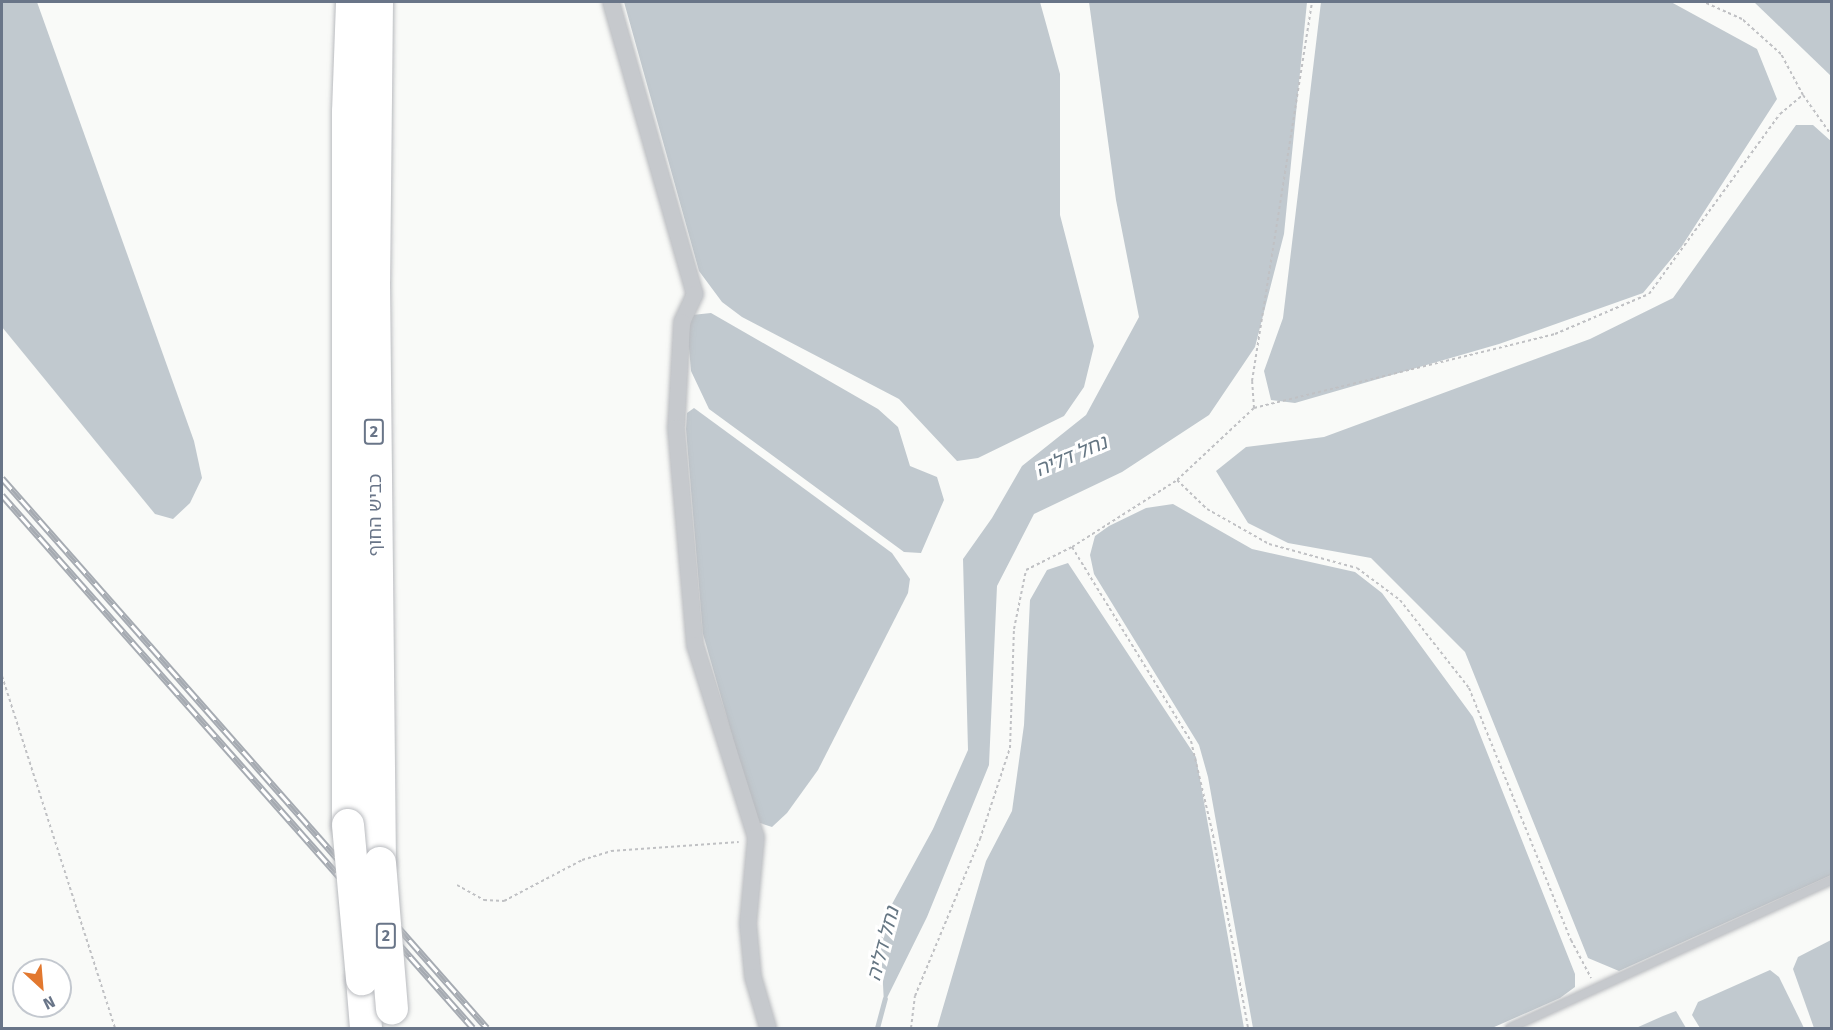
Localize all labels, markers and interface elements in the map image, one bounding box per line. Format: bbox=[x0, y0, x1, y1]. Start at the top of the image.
road number: 2 bbox=[364, 419, 385, 445]
water label: נחל דליה bbox=[1031, 430, 1111, 482]
street label: כביש החוף bbox=[364, 474, 386, 556]
water label: נחל דליה bbox=[862, 904, 904, 984]
road number: 2 bbox=[376, 923, 396, 949]
north arrow bbox=[12, 958, 72, 1018]
text: N bbox=[40, 992, 58, 1014]

